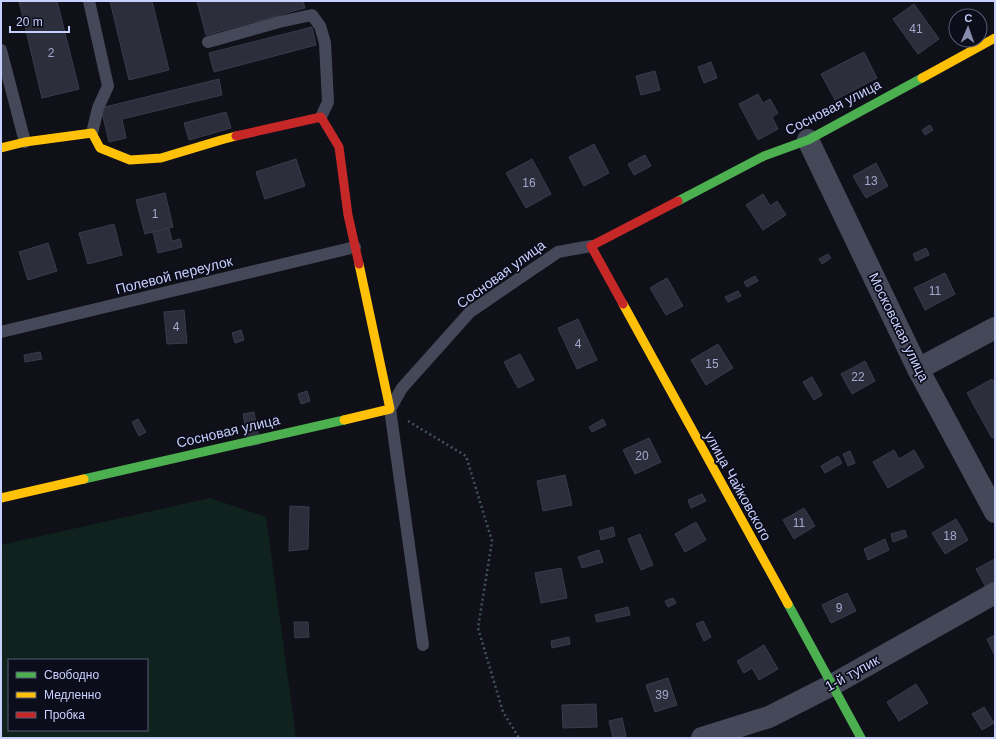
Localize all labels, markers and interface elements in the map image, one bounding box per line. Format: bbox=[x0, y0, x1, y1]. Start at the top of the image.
scale bar bbox=[10, 8, 69, 34]
north arrow bbox=[948, 8, 988, 48]
text: С bbox=[964, 12, 973, 24]
text: 20 m bbox=[16, 15, 43, 29]
house number: 41 bbox=[909, 22, 923, 36]
house number: 2 bbox=[48, 46, 55, 60]
street label: Сосновая улица bbox=[782, 76, 884, 138]
house number: 13 bbox=[864, 174, 878, 188]
house number: 16 bbox=[522, 176, 536, 190]
house number: 1 bbox=[152, 207, 159, 221]
street label: Сосновая улица bbox=[454, 236, 549, 311]
street label: Полевой переулок bbox=[114, 253, 235, 297]
street label: Московская улица bbox=[866, 270, 932, 384]
house number: 11 bbox=[929, 284, 942, 298]
house number: 4 bbox=[173, 320, 180, 334]
house number: 4 bbox=[575, 337, 582, 351]
house number: 15 bbox=[705, 357, 719, 371]
house number: 22 bbox=[851, 370, 865, 384]
street label: Сосновая улица bbox=[175, 411, 281, 451]
street label: улица Чайковского bbox=[701, 429, 775, 544]
house number: 20 bbox=[635, 449, 649, 463]
house number: 11 bbox=[793, 516, 806, 530]
house number: 18 bbox=[943, 529, 957, 543]
house number: 9 bbox=[836, 601, 843, 615]
street label: 1-й тупик bbox=[822, 651, 883, 694]
legend bbox=[8, 659, 148, 731]
text: Свободно bbox=[44, 668, 99, 682]
text: Медленно bbox=[44, 688, 101, 702]
house number: 39 bbox=[655, 688, 669, 702]
text: Пробка bbox=[44, 708, 85, 722]

